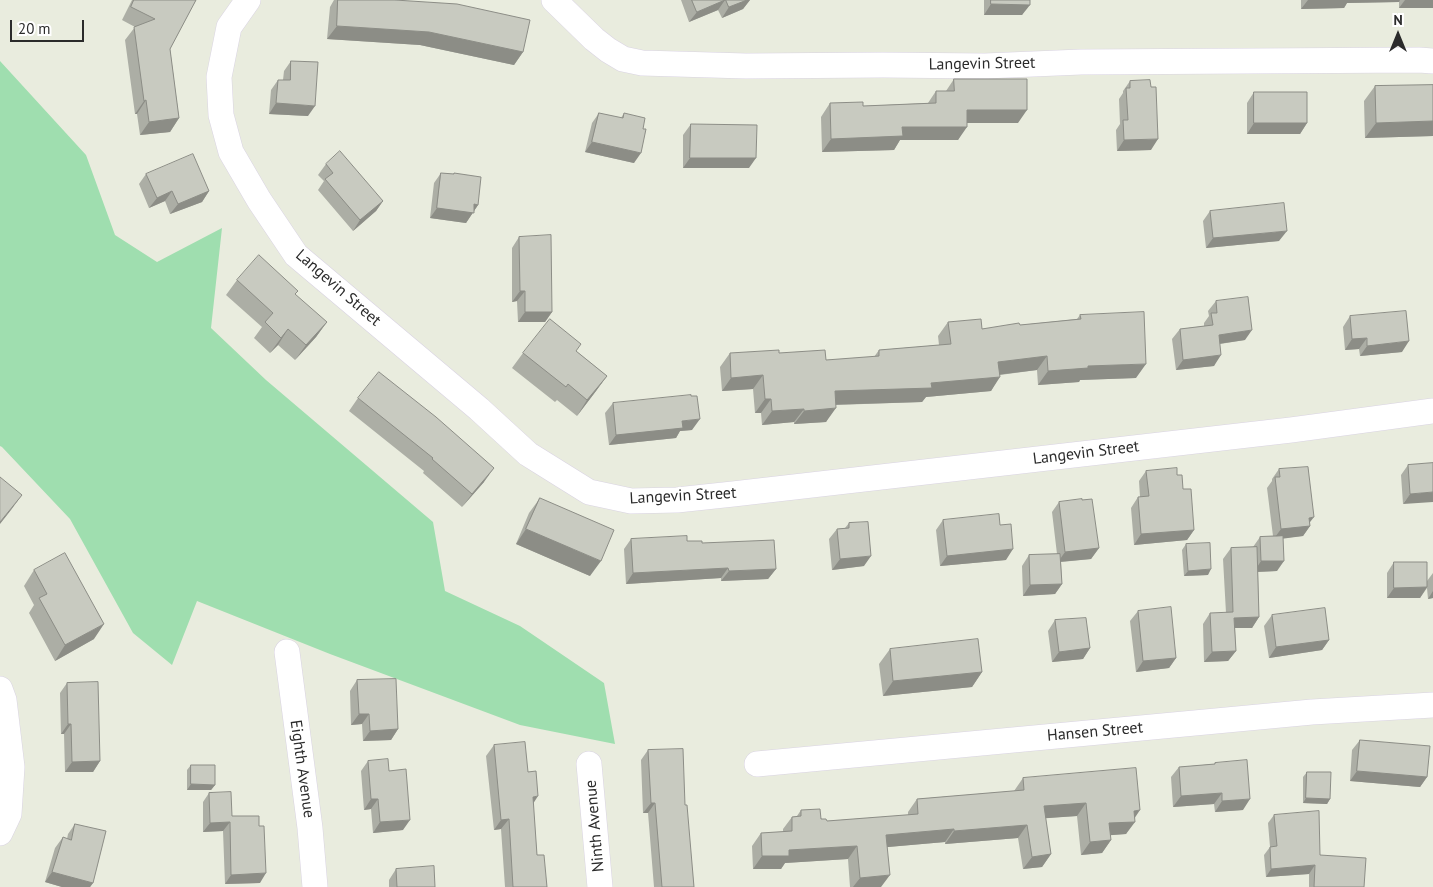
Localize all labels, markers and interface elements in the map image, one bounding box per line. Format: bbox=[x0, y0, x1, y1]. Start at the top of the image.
scale bar bbox=[12, 10, 86, 42]
north arrow bbox=[1373, 10, 1423, 60]
text: N bbox=[1393, 11, 1403, 29]
text: 20 m bbox=[18, 19, 51, 38]
street label: Langevin Street bbox=[928, 53, 1036, 75]
street label: Langevin Street bbox=[291, 246, 385, 330]
street label: Langevin Street bbox=[1032, 437, 1140, 469]
street label: Langevin Street bbox=[629, 484, 737, 508]
street label: Hansen Street bbox=[1046, 718, 1144, 746]
street label: Eighth Avenue bbox=[286, 719, 318, 819]
street label: Ninth Avenue bbox=[581, 779, 609, 873]

